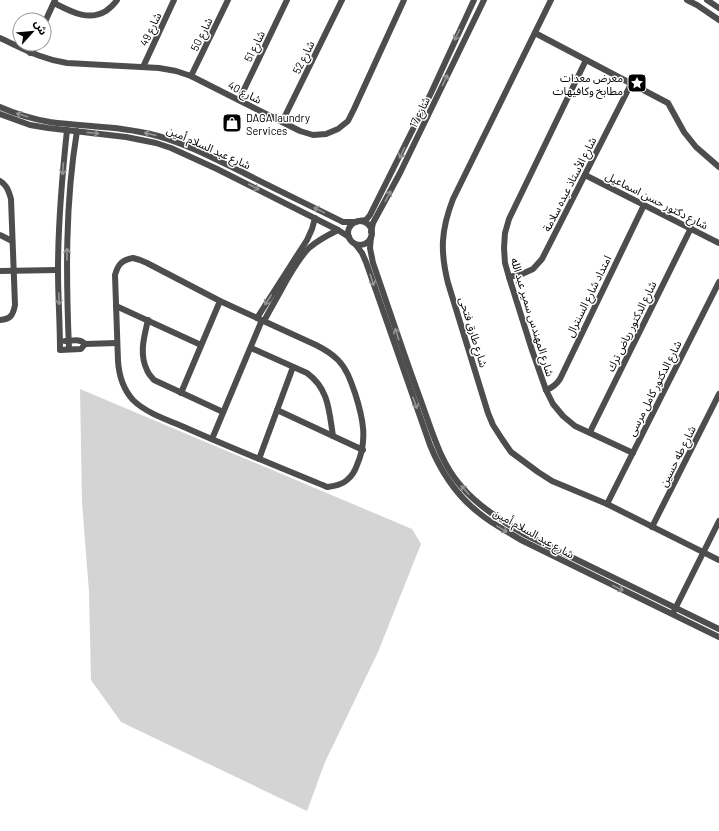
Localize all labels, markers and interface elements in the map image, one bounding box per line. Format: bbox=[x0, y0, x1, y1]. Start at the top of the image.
street label: شارع 49 bbox=[137, 10, 165, 49]
north arrow bbox=[12, 12, 52, 52]
street label: شارع 50 bbox=[187, 15, 217, 54]
text: ش bbox=[31, 18, 51, 37]
street label: شارع 51 bbox=[241, 28, 269, 64]
one-way arrow bbox=[453, 29, 461, 41]
street label: شارع 52 bbox=[289, 38, 319, 77]
place label: معرض معدات مطابخ وكافيهات bbox=[553, 71, 623, 99]
place icon: معرض معدات مطابخ وكافيهات bbox=[626, 72, 648, 94]
one-way arrow bbox=[442, 74, 449, 86]
street label: شارع 40 bbox=[225, 78, 264, 108]
street label: شارع 17 bbox=[406, 94, 434, 130]
one-way arrow bbox=[15, 111, 28, 118]
place label: DAGA laundry Services bbox=[246, 111, 310, 137]
shop icon: DAGA laundry Services bbox=[221, 112, 243, 134]
street label: شارع عبد السلام أمين bbox=[164, 123, 253, 173]
one-way arrow bbox=[86, 129, 99, 137]
one-way arrow bbox=[144, 129, 157, 137]
street label: شارع الأستاذ عبده سلامة bbox=[540, 134, 600, 234]
one-way arrow bbox=[398, 146, 405, 158]
one-way arrow bbox=[59, 162, 66, 175]
street label: شارع دكتور حسن اسماعيل bbox=[603, 168, 711, 234]
one-way arrow bbox=[248, 184, 260, 191]
one-way arrow bbox=[384, 191, 392, 203]
one-way arrow bbox=[314, 206, 326, 213]
one-way arrow bbox=[63, 248, 71, 261]
street label: امتداد شارع السنترال bbox=[563, 253, 615, 340]
street label: شارع المهندس سمير عبد الله bbox=[507, 256, 557, 379]
one-way arrow bbox=[369, 273, 376, 286]
street label: شارع الدكتور رياض ترك bbox=[603, 278, 660, 374]
one-way arrow bbox=[55, 292, 63, 305]
one-way arrow bbox=[264, 294, 272, 305]
street label: شارع طارق فتحى bbox=[455, 295, 491, 370]
one-way arrow bbox=[393, 327, 400, 340]
street label: شارع الدكتور كامل مرسى bbox=[624, 338, 686, 439]
one-way arrow bbox=[411, 396, 419, 408]
street label: شارع طه حسين bbox=[656, 423, 700, 490]
one-way arrow bbox=[460, 485, 470, 495]
street label: شارع عبد السلام أمين bbox=[490, 505, 577, 563]
one-way arrow bbox=[496, 525, 508, 533]
one-way arrow bbox=[612, 585, 624, 592]

